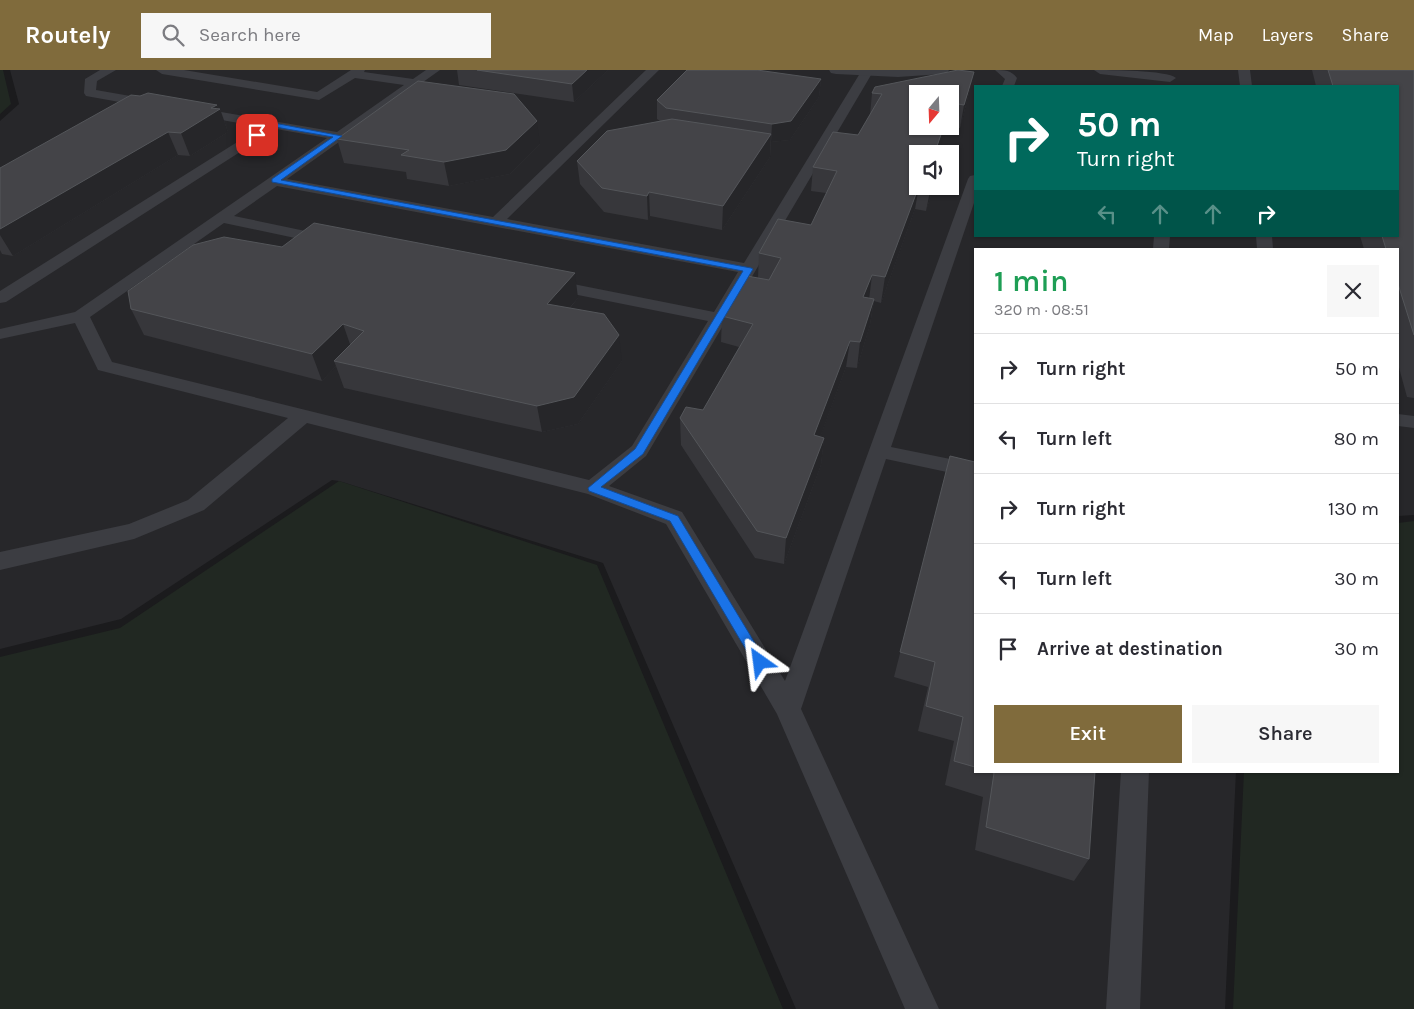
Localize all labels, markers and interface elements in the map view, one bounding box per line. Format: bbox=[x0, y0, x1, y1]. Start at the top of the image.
search box bbox=[141, 13, 491, 58]
text: Routely bbox=[25, 21, 111, 49]
icon: search bbox=[159, 21, 187, 49]
text: Search here bbox=[199, 24, 301, 46]
text: Map bbox=[1198, 24, 1234, 46]
text: Layers bbox=[1262, 24, 1314, 46]
text: Share bbox=[1342, 24, 1389, 46]
north arrow bbox=[909, 85, 959, 135]
map controls bbox=[909, 85, 959, 195]
text: 50 m bbox=[1077, 104, 1162, 145]
icon: right bbox=[994, 105, 1059, 170]
pin bbox=[236, 114, 278, 156]
icon: arrive bbox=[243, 121, 271, 149]
button: sound bbox=[909, 145, 959, 195]
text: Turn right bbox=[1077, 146, 1175, 172]
icon: left bbox=[1093, 200, 1121, 228]
icon: ahead bbox=[1146, 200, 1174, 228]
icon: ahead bbox=[1199, 200, 1227, 228]
icon: right bbox=[1252, 200, 1280, 228]
text: 1 min bbox=[994, 263, 1068, 299]
button: close bbox=[1327, 265, 1379, 317]
text: 320 m · 08:51 bbox=[994, 300, 1089, 319]
icon: right bbox=[994, 355, 1022, 383]
text: Turn right bbox=[1037, 358, 1126, 380]
text: 50 m bbox=[1335, 358, 1379, 380]
icon: left bbox=[994, 425, 1022, 453]
text: Turn left bbox=[1037, 428, 1112, 450]
text: 80 m bbox=[1334, 428, 1379, 450]
icon: right bbox=[994, 495, 1022, 523]
text: Turn right bbox=[1037, 498, 1126, 520]
text: 130 m bbox=[1328, 498, 1379, 520]
icon: left bbox=[994, 565, 1022, 593]
text: Turn left bbox=[1037, 568, 1112, 590]
text: 30 m bbox=[1334, 568, 1379, 590]
position arrow bbox=[733, 635, 785, 687]
icon: arrive bbox=[994, 635, 1022, 663]
text: Arrive at destination bbox=[1037, 638, 1223, 660]
text: 30 m bbox=[1334, 638, 1379, 660]
button: Exit bbox=[994, 705, 1182, 763]
button: Share bbox=[1192, 705, 1379, 763]

